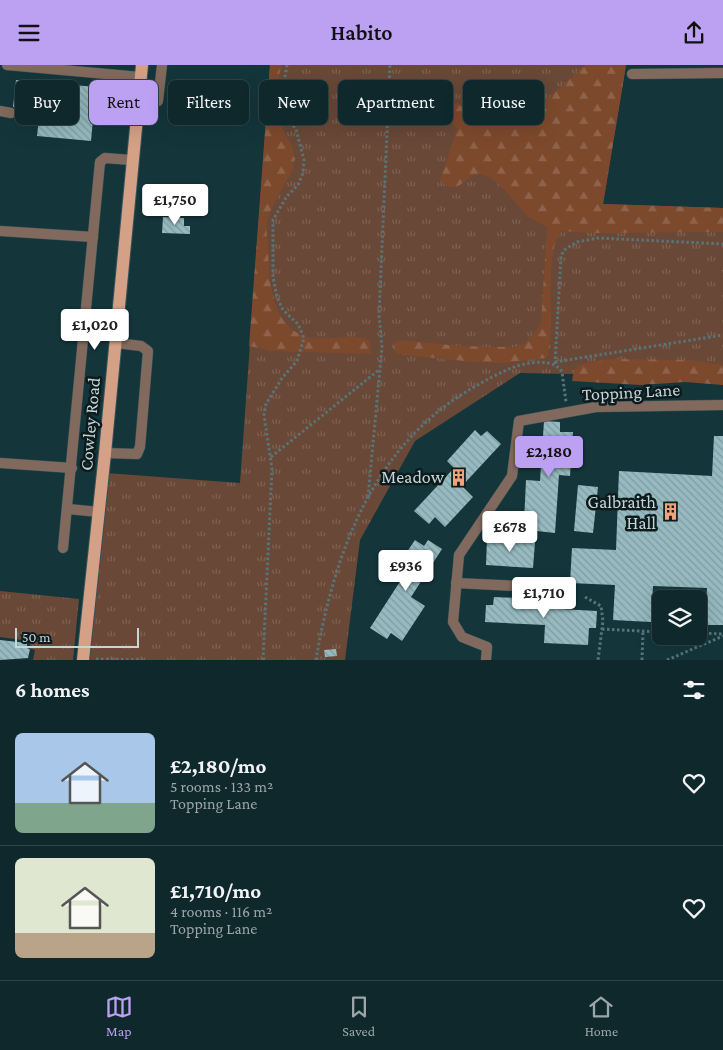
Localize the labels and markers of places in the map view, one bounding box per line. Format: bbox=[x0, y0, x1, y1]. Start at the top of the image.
pin: £1,750 bbox=[134, 184, 216, 226]
pin: £1,020 bbox=[54, 309, 136, 351]
pin: £2,180 bbox=[508, 435, 590, 478]
place label: Meadow bbox=[381, 467, 445, 487]
building icon: Meadow bbox=[448, 467, 468, 487]
place label: Galbraith Hall bbox=[588, 492, 656, 533]
building icon: Galbraith Hall bbox=[660, 502, 680, 522]
pin: £678 bbox=[480, 511, 540, 553]
pin: £936 bbox=[376, 549, 436, 592]
pin: £1,710 bbox=[503, 577, 585, 619]

